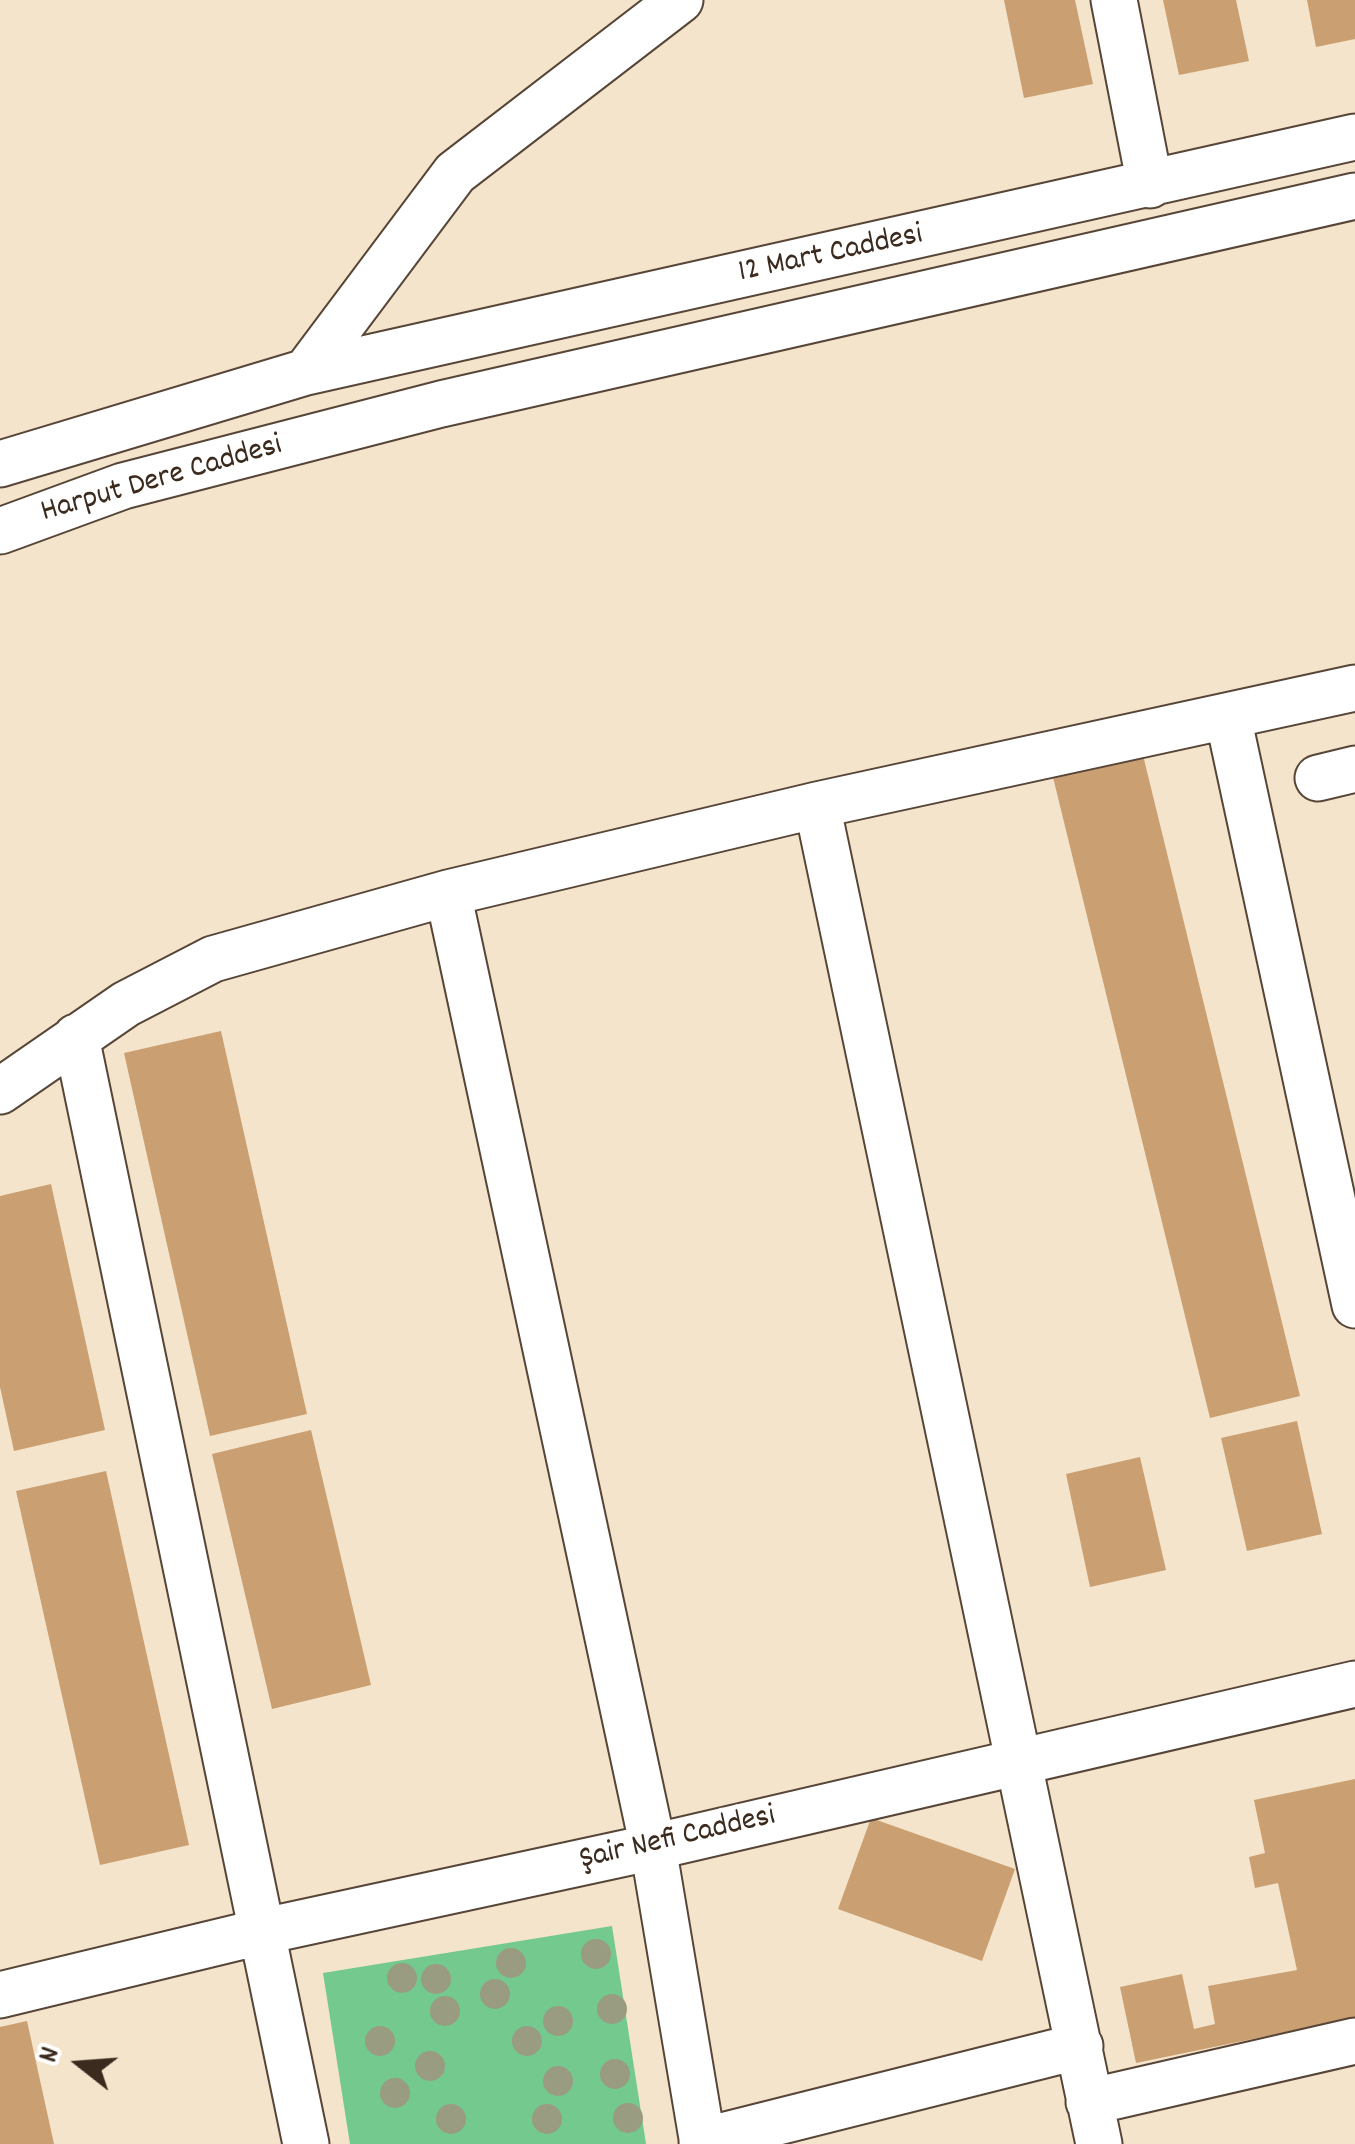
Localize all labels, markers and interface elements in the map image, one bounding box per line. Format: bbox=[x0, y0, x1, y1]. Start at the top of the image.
street label: 12 Mart Caddesi bbox=[735, 218, 927, 294]
street label: Harput Dere Caddesi bbox=[37, 428, 287, 534]
street label: Şair Nefi Caddesi bbox=[577, 1799, 779, 1881]
north arrow bbox=[30, 2014, 130, 2114]
text: N bbox=[30, 2043, 72, 2068]

